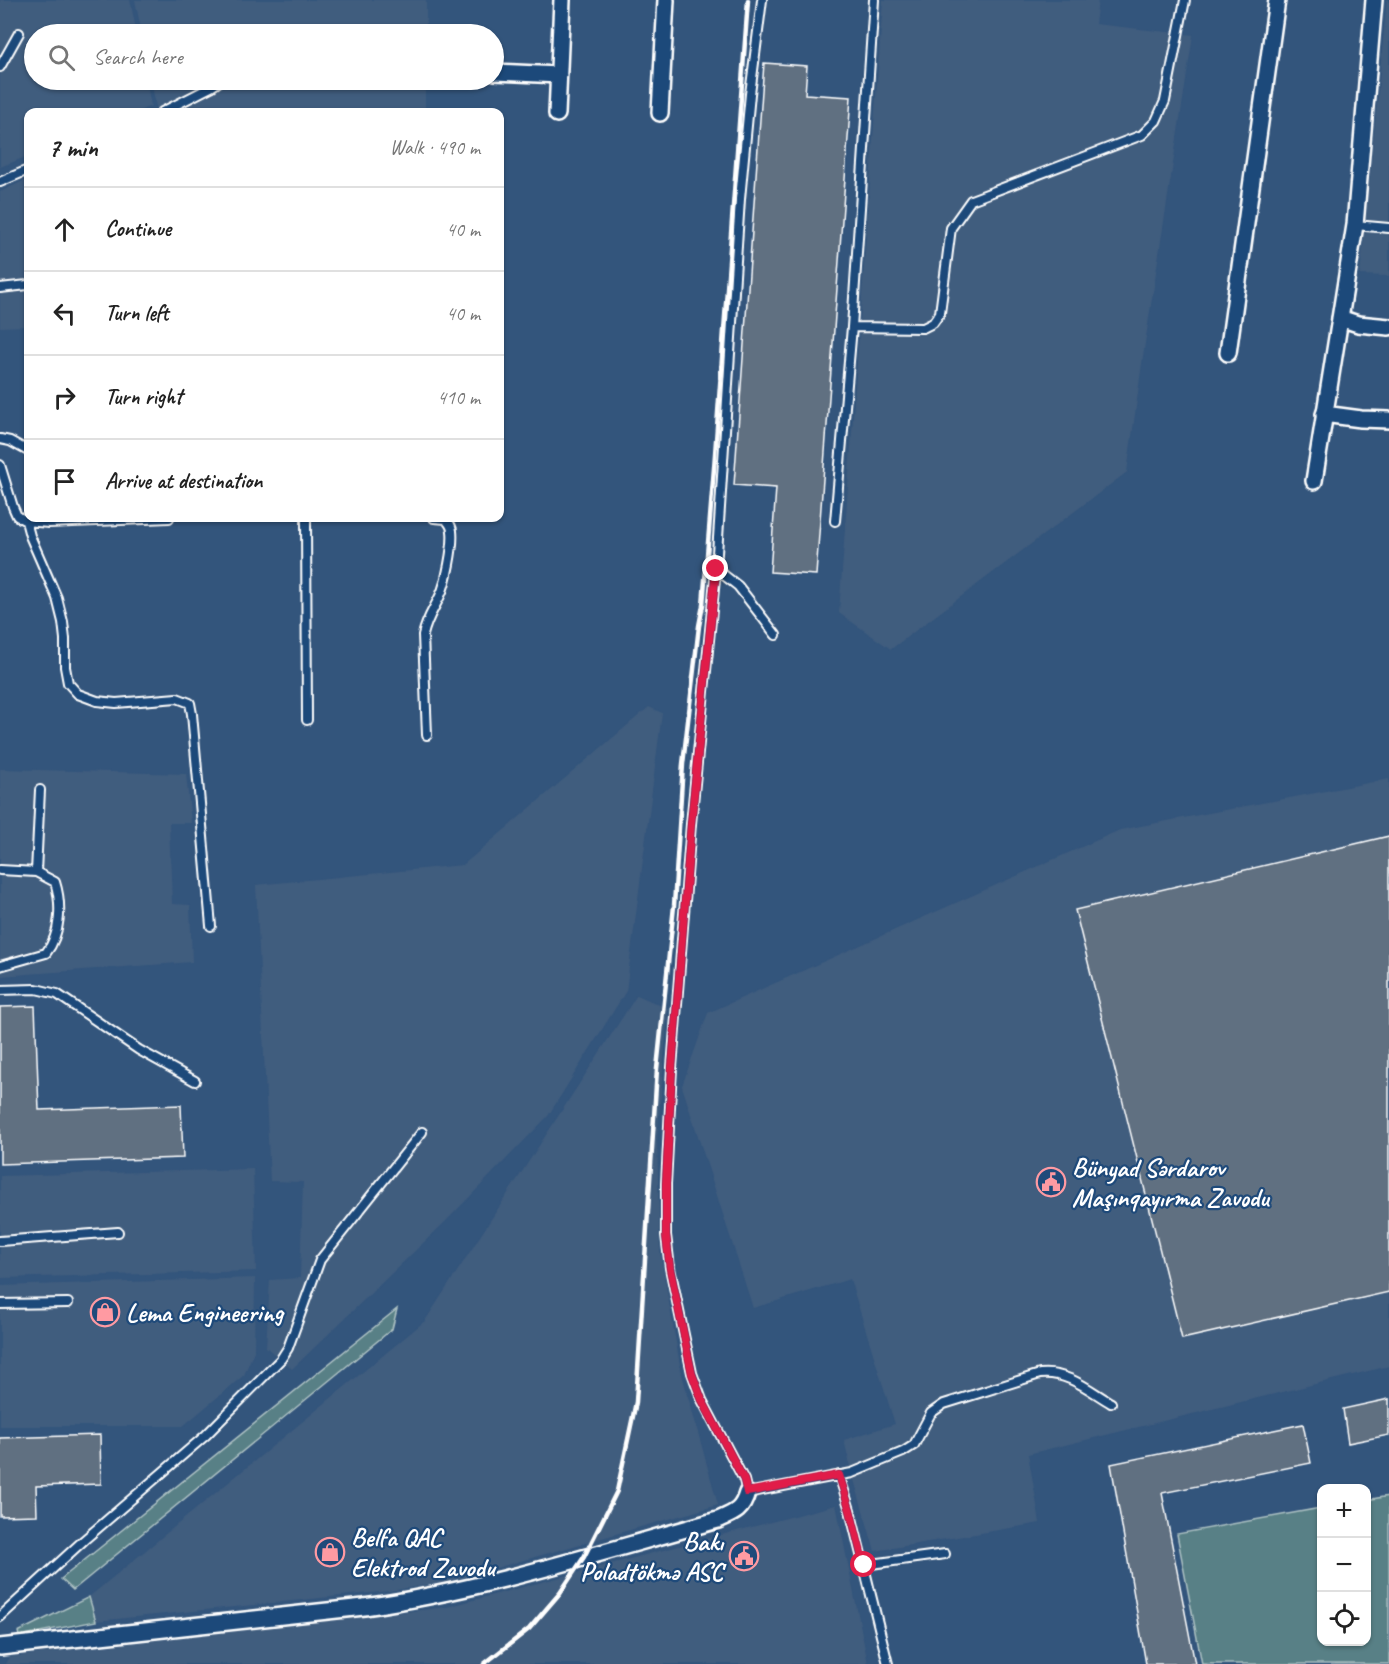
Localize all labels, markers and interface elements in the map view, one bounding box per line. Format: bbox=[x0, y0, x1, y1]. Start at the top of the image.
search box bbox=[24, 24, 504, 90]
icon: search bbox=[45, 41, 78, 74]
text: Search here bbox=[93, 43, 183, 71]
text: 7 min bbox=[48, 131, 98, 164]
text: Walk · 490 m bbox=[390, 135, 480, 160]
icon: ahead bbox=[48, 213, 81, 246]
text: Continue bbox=[105, 215, 171, 243]
text: 40 m bbox=[446, 217, 480, 242]
icon: left bbox=[48, 297, 81, 330]
text: Turn left bbox=[105, 299, 169, 327]
text: 40 m bbox=[446, 301, 480, 326]
icon: right bbox=[48, 381, 81, 414]
text: Turn right bbox=[105, 383, 182, 411]
text: 410 m bbox=[437, 385, 480, 410]
icon: arrive bbox=[48, 465, 81, 498]
text: Arrive at destination bbox=[105, 467, 262, 495]
route end bbox=[702, 555, 728, 581]
place label: Bünyad Sərdarov Maşınqayırma Zavodu bbox=[1072, 1151, 1271, 1214]
public building icon: Bünyad Sərdarov Maşınqayırma Zavodu bbox=[1035, 1166, 1067, 1198]
shop icon: Lema Engineering bbox=[89, 1296, 121, 1328]
place label: Lema Engineering bbox=[126, 1296, 286, 1329]
map controls bbox=[1317, 1484, 1371, 1646]
button: + bbox=[1317, 1484, 1371, 1538]
place label: Belfa QAC Elektrod Zavodu bbox=[351, 1521, 497, 1584]
place label: Bakı Poladtökmə ASC bbox=[580, 1525, 727, 1588]
shop icon: Belfa QAC Elektrod Zavodu bbox=[314, 1536, 346, 1568]
button: − bbox=[1317, 1538, 1371, 1592]
public building icon: Bakı Poladtökmə ASC bbox=[728, 1540, 760, 1572]
route start bbox=[850, 1551, 876, 1577]
button: locate bbox=[1317, 1592, 1371, 1646]

